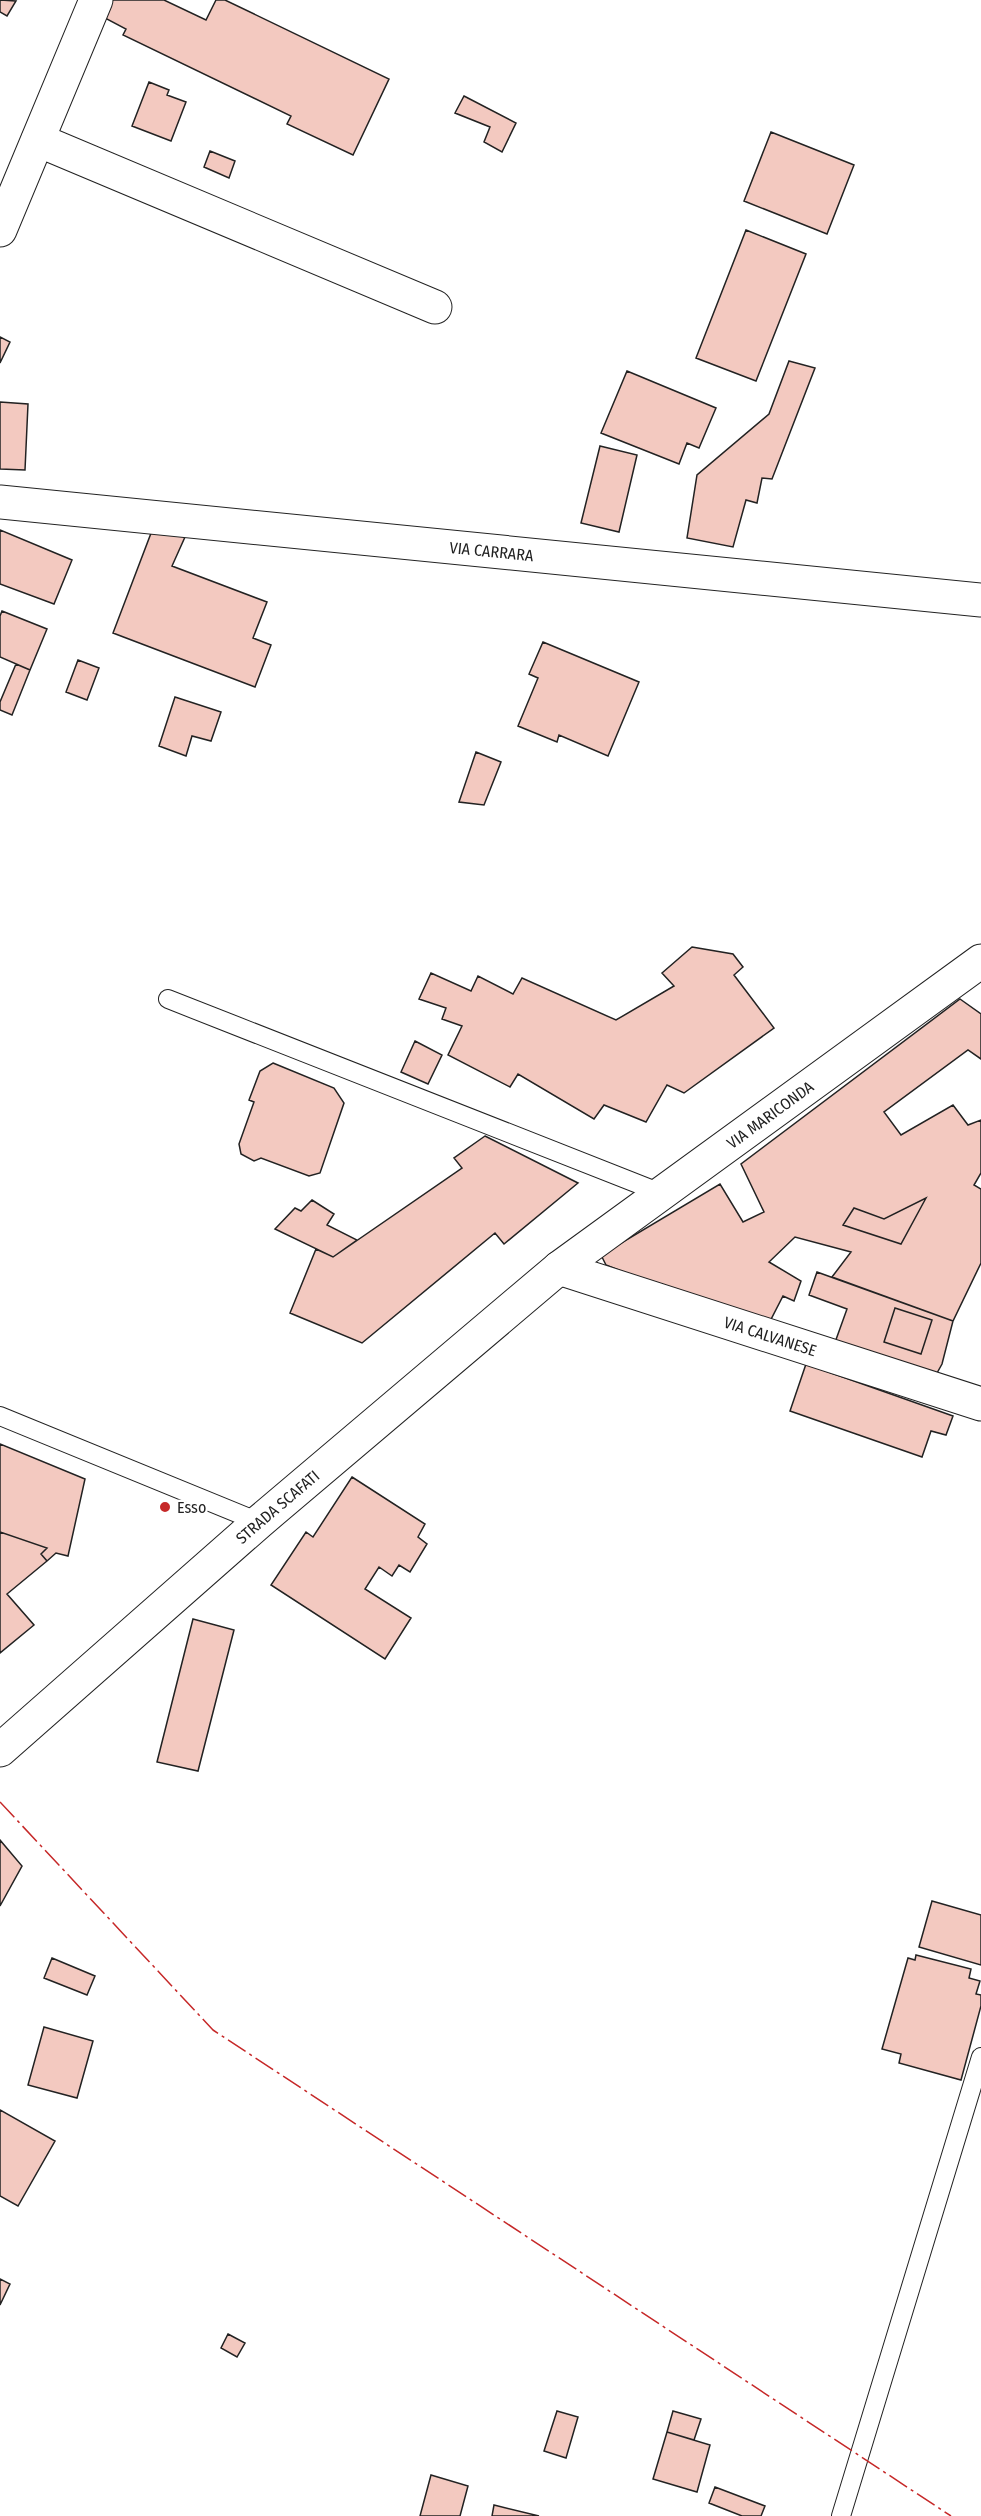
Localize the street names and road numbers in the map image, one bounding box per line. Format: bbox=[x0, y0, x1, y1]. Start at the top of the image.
street label: VIA CARRARA bbox=[449, 537, 535, 565]
street label: VIA MARICONDA bbox=[723, 1076, 817, 1152]
street label: VIA CALVANESE bbox=[722, 1312, 819, 1360]
street label: STRADA SCAFATI bbox=[232, 1466, 323, 1547]

